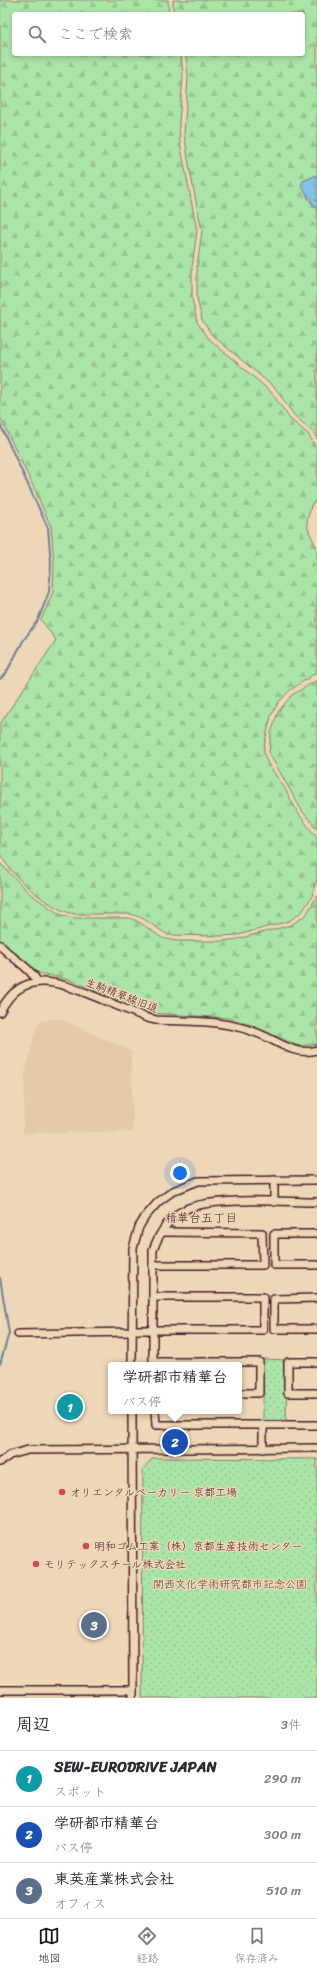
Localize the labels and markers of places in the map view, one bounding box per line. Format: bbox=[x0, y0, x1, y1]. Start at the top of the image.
pin: 1 bbox=[57, 1392, 83, 1422]
pin: 2 bbox=[162, 1427, 188, 1457]
place label: オリエンタルベーカリー 京都工場 bbox=[70, 1483, 237, 1502]
marker: オリエンタルベーカリー 京都工場 bbox=[57, 1487, 67, 1497]
place label: 明和ゴム工業（株）京都生産技術センター bbox=[94, 1537, 302, 1556]
marker: 明和ゴム工業（株）京都生産技術センター bbox=[81, 1541, 91, 1551]
place label: モリテックスチール株式会社 bbox=[44, 1555, 186, 1574]
marker: モリテックスチール株式会社 bbox=[31, 1559, 41, 1569]
pin: 3 bbox=[81, 1610, 107, 1640]

